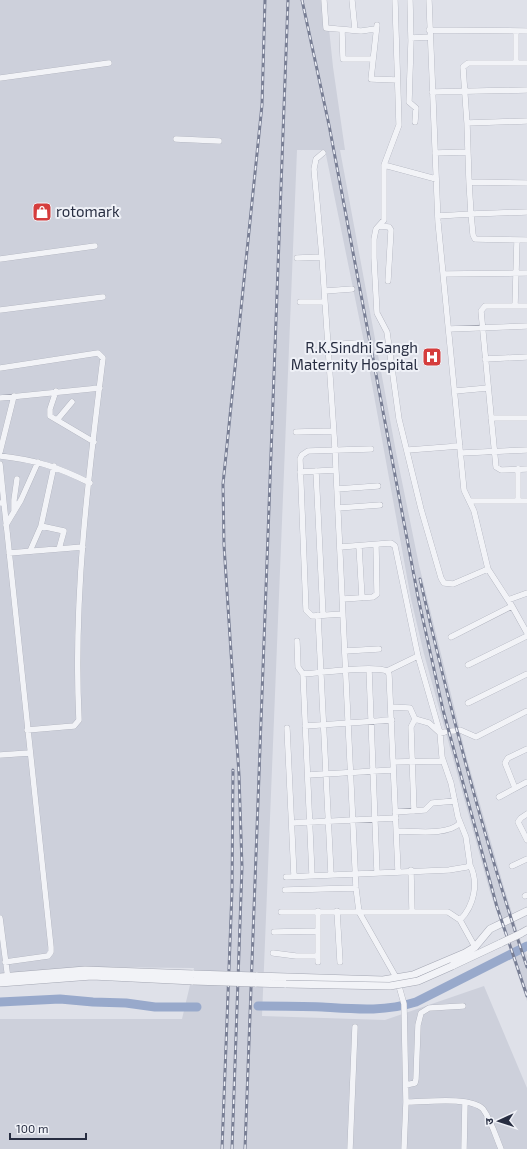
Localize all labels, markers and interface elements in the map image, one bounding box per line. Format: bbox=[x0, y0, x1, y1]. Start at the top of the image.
shop icon: rotomark bbox=[31, 201, 53, 223]
place label: rotomark bbox=[56, 202, 120, 220]
place label: R.K.Sindhi Sangh Maternity Hospital bbox=[291, 338, 419, 373]
hospital icon: R.K.Sindhi Sangh Maternity Hospital bbox=[421, 346, 443, 368]
north arrow bbox=[479, 1101, 519, 1141]
scale bar bbox=[10, 1115, 86, 1141]
text: उ bbox=[482, 1117, 495, 1125]
text: 100 m bbox=[16, 1121, 48, 1135]

